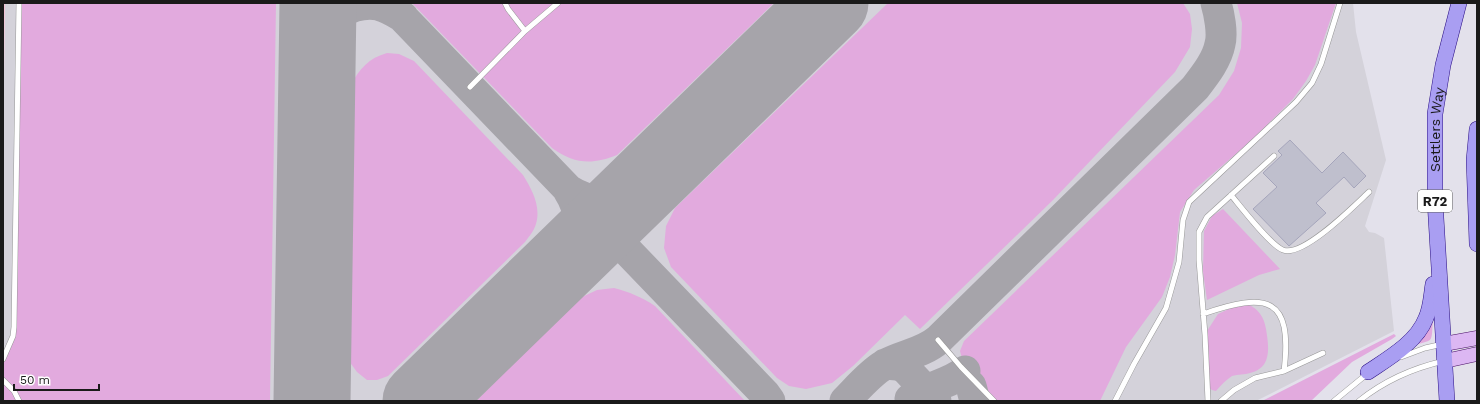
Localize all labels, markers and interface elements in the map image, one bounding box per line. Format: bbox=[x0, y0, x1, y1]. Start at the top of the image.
street label: Settlers Way bbox=[1427, 85, 1447, 172]
road number: R72 bbox=[1418, 190, 1452, 212]
scale bar bbox=[14, 366, 99, 392]
text: 50 m bbox=[20, 373, 50, 387]

